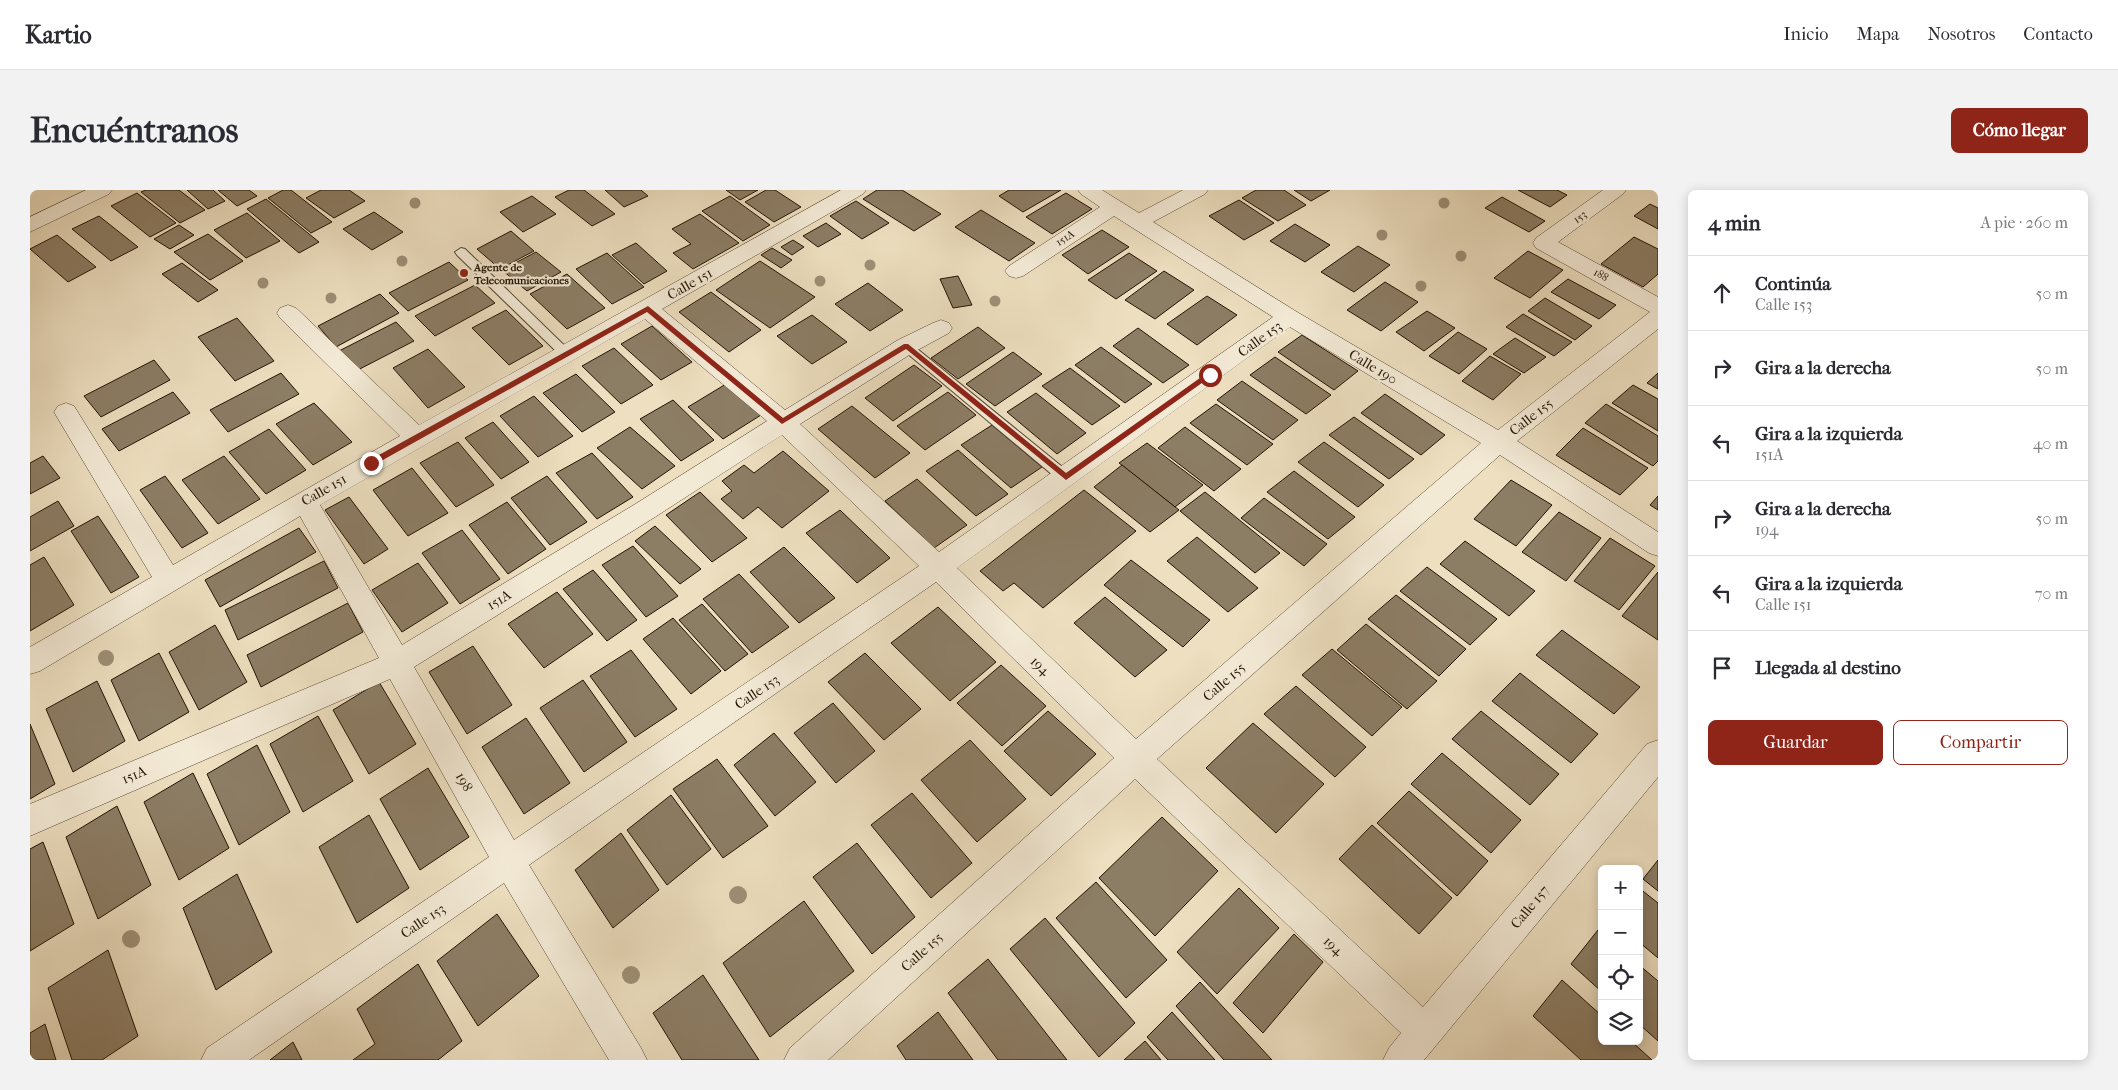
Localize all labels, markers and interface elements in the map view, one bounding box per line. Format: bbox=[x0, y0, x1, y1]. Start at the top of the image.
text: Kartio bbox=[25, 21, 92, 49]
text: Inicio bbox=[1784, 24, 1829, 45]
text: Mapa bbox=[1857, 24, 1899, 45]
text: Nosotros bbox=[1927, 24, 1995, 45]
text: Contacto bbox=[2023, 24, 2093, 45]
button: Cómo llegar bbox=[1951, 108, 2088, 153]
text: Encuéntranos bbox=[30, 110, 238, 151]
street label: 153 bbox=[1571, 208, 1589, 226]
text: 4 min bbox=[1708, 211, 1761, 235]
text: A pie · 260 m bbox=[1981, 213, 2068, 232]
street label: 151A bbox=[1053, 227, 1078, 249]
place label: Agente de Telecomunicaciones bbox=[473, 261, 569, 287]
street label: Calle 151 bbox=[664, 264, 716, 304]
street label: 188 bbox=[1591, 266, 1611, 284]
marker: Agente de Telecomunicaciones bbox=[458, 267, 470, 279]
text: Continúa bbox=[1755, 273, 1831, 295]
icon: ahead bbox=[1708, 279, 1736, 307]
text: 50 m bbox=[2036, 284, 2068, 303]
text: Calle 153 bbox=[1755, 295, 1812, 314]
street label: Calle 153 bbox=[1235, 317, 1285, 361]
street label: Calle 190 bbox=[1346, 346, 1400, 388]
icon: right bbox=[1708, 354, 1736, 382]
text: Gira a la derecha bbox=[1755, 357, 1891, 379]
text: 50 m bbox=[2036, 359, 2068, 378]
route start bbox=[1199, 364, 1222, 387]
street label: Calle 155 bbox=[1506, 395, 1556, 439]
text: Gira a la izquierda bbox=[1755, 423, 1902, 445]
icon: left bbox=[1708, 429, 1736, 457]
text: 40 m bbox=[2033, 434, 2068, 453]
text: 151A bbox=[1755, 445, 1784, 464]
route end bbox=[360, 452, 383, 475]
street label: Calle 151 bbox=[298, 470, 350, 510]
text: Gira a la derecha bbox=[1755, 498, 1891, 520]
icon: right bbox=[1708, 504, 1736, 532]
text: 50 m bbox=[2036, 509, 2068, 528]
text: 194 bbox=[1755, 520, 1778, 539]
text: Gira a la izquierda bbox=[1755, 573, 1902, 595]
icon: left bbox=[1708, 579, 1736, 607]
text: 70 m bbox=[2035, 584, 2068, 603]
street label: 151A bbox=[484, 586, 515, 614]
text: Calle 151 bbox=[1755, 595, 1812, 614]
street label: 194 bbox=[1027, 653, 1054, 680]
icon: arrive bbox=[1708, 654, 1736, 682]
text: Llegada al destino bbox=[1755, 657, 1901, 679]
street label: Calle 155 bbox=[1199, 659, 1249, 705]
street label: Calle 153 bbox=[731, 671, 783, 713]
button: Guardar bbox=[1708, 720, 1883, 765]
button: Compartir bbox=[1893, 720, 2068, 765]
street label: 151A bbox=[119, 762, 150, 788]
street label: 198 bbox=[452, 769, 476, 795]
map controls bbox=[1598, 865, 1643, 1045]
button: + bbox=[1598, 865, 1643, 910]
street label: Calle 157 bbox=[1507, 882, 1553, 932]
street label: Calle 153 bbox=[397, 900, 449, 942]
button: − bbox=[1598, 910, 1643, 955]
street label: Calle 155 bbox=[898, 929, 946, 975]
street label: 194 bbox=[1320, 933, 1347, 960]
button: locate bbox=[1598, 955, 1643, 1000]
button: layers bbox=[1598, 1000, 1643, 1045]

